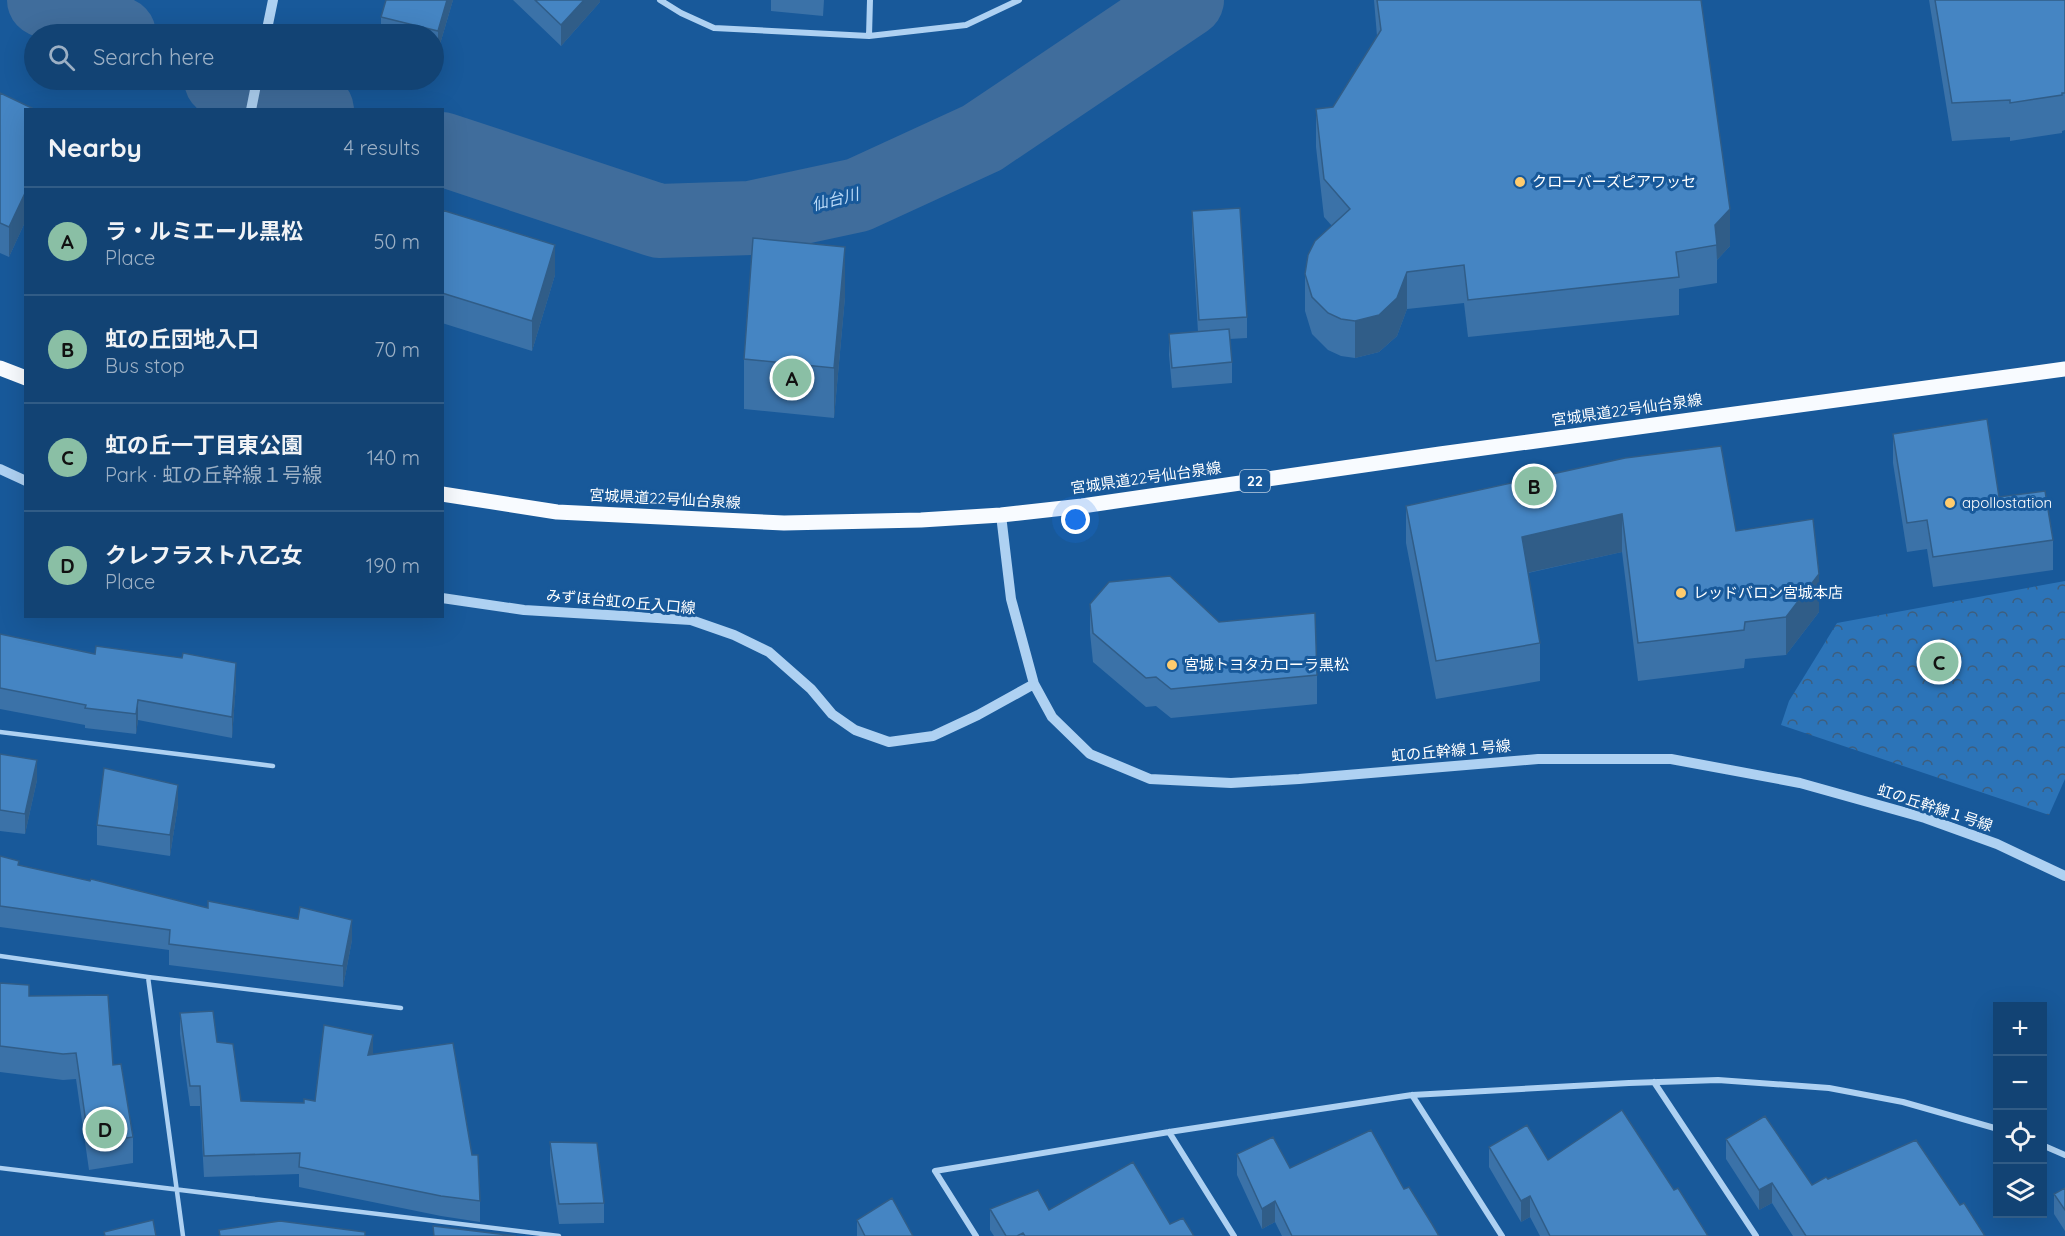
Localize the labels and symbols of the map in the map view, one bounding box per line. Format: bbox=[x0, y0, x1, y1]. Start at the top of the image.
place label: クローバーズピアワッセ bbox=[1532, 172, 1696, 191]
marker: クローバーズピアワッセ bbox=[1513, 175, 1527, 189]
water label: 仙台川 bbox=[809, 183, 863, 215]
pin: A bbox=[772, 356, 812, 400]
street label: 宮城県道22号仙台泉線 bbox=[1551, 390, 1703, 429]
street label: 宮城県道22号仙台泉線 bbox=[1070, 458, 1222, 497]
pin: B bbox=[1514, 464, 1553, 508]
road number: 22 bbox=[1240, 470, 1270, 492]
street label: 宮城県道22号仙台泉線 bbox=[589, 485, 741, 512]
place label: apollostation bbox=[1962, 493, 2052, 512]
marker: apollostation bbox=[1943, 496, 1957, 510]
your location bbox=[1061, 505, 1090, 534]
place label: レッドバロン宮城本店 bbox=[1693, 583, 1843, 602]
street label: みずほ台虹の丘入口線 bbox=[545, 586, 697, 618]
marker: レッドバロン宮城本店 bbox=[1674, 586, 1688, 600]
pin: C bbox=[1920, 640, 1958, 684]
place label: 宮城トヨタカローラ黒松 bbox=[1184, 655, 1349, 674]
marker: 宮城トヨタカローラ黒松 bbox=[1165, 658, 1179, 672]
street label: 虹の丘幹線１号線 bbox=[1390, 736, 1512, 765]
street label: 虹の丘幹線１号線 bbox=[1875, 780, 1995, 835]
pin: D bbox=[86, 1106, 124, 1152]

